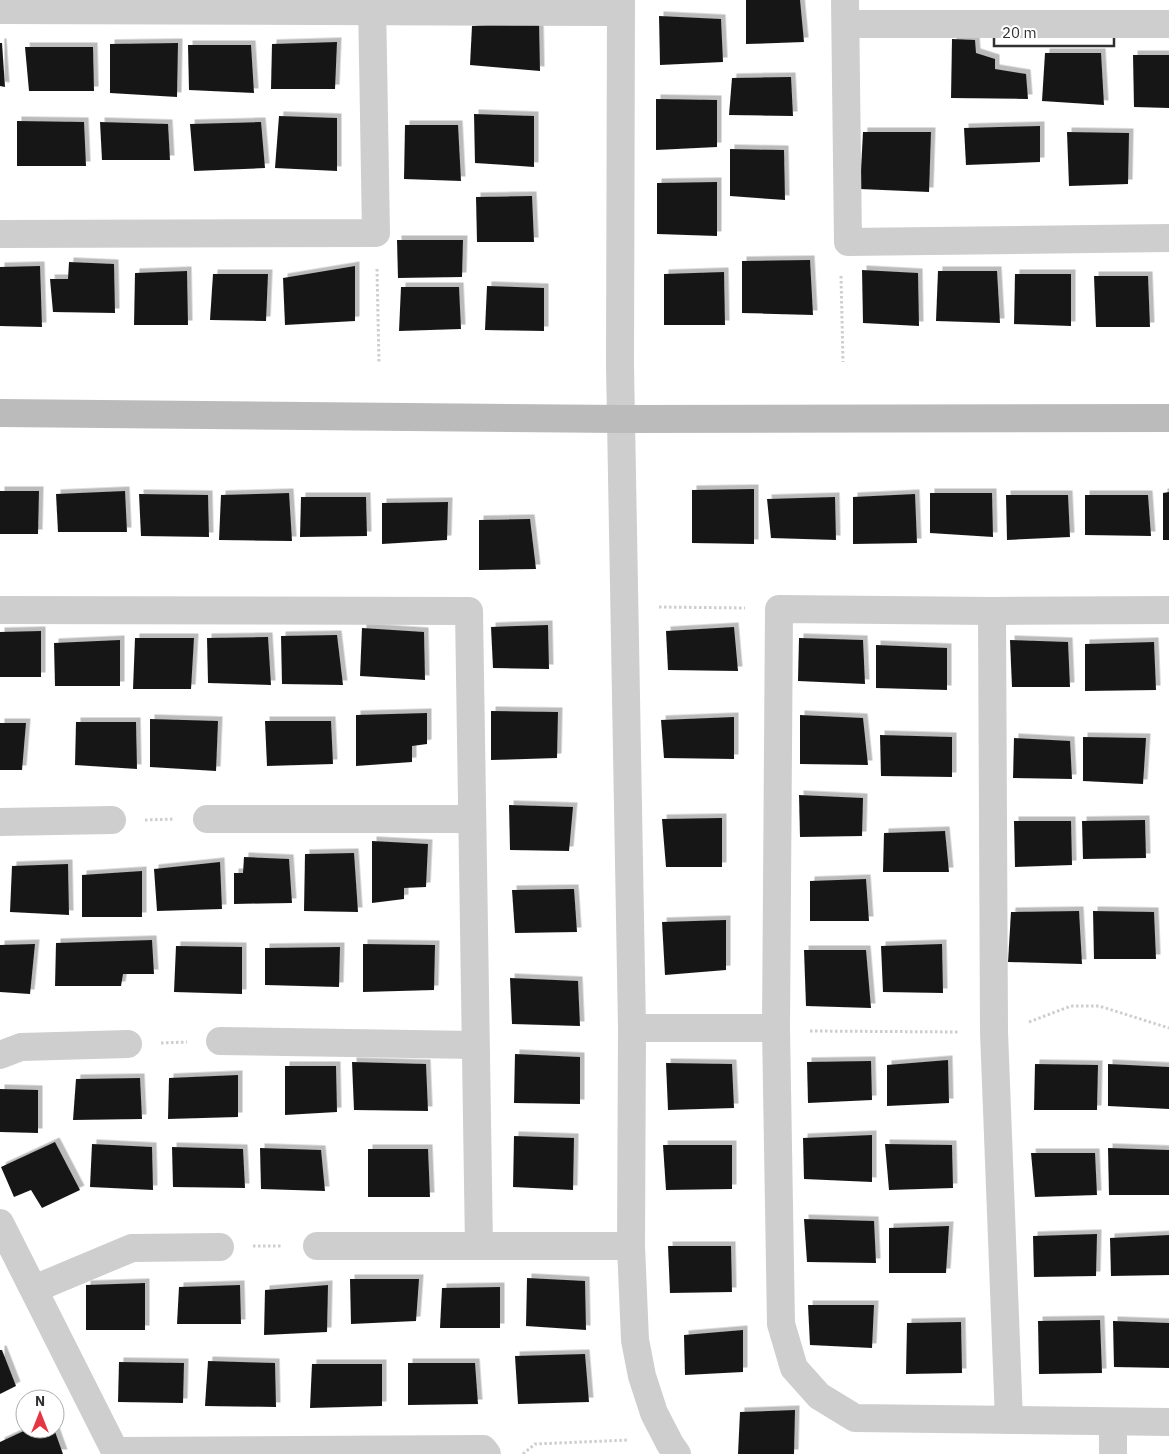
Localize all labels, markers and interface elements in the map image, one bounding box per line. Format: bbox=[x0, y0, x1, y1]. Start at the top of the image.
scale bar bbox=[994, 15, 1114, 47]
text: 20 m bbox=[1002, 23, 1037, 42]
north arrow bbox=[15, 1389, 65, 1439]
text: N bbox=[35, 1392, 45, 1410]

